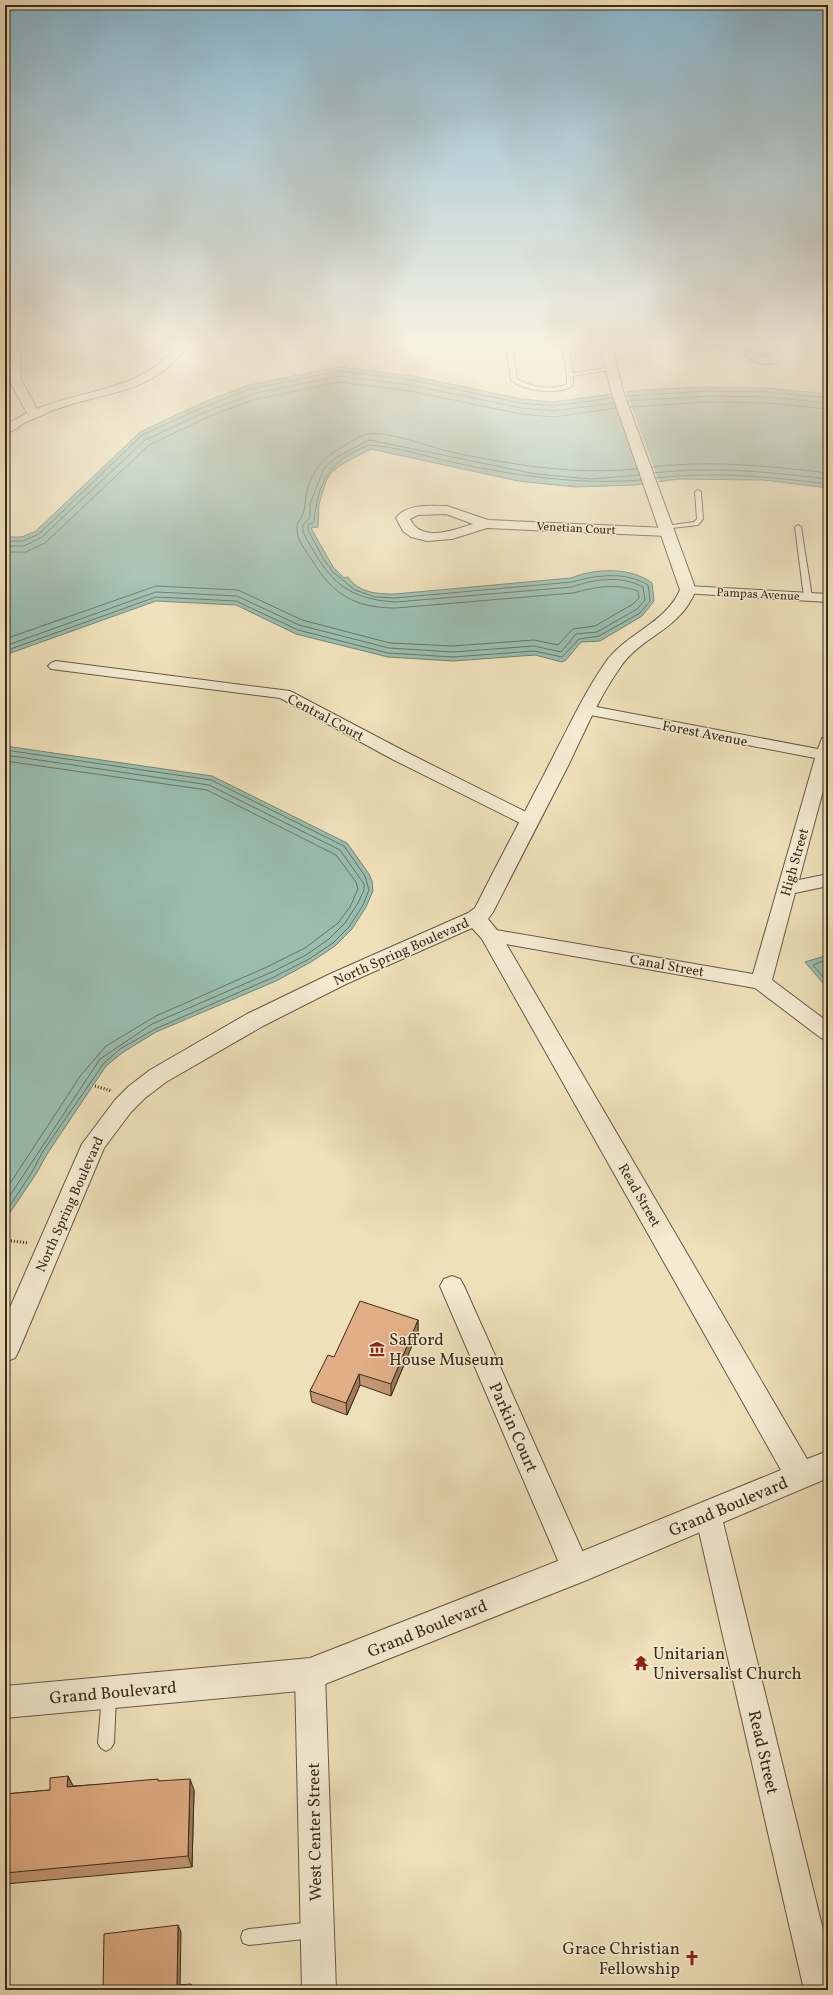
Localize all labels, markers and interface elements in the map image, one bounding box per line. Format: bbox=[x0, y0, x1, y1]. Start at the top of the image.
street label: Venetian Court bbox=[536, 519, 616, 539]
street label: Pampas Avenue bbox=[716, 585, 800, 605]
street label: Central Court bbox=[284, 690, 367, 747]
street label: Forest Avenue bbox=[660, 717, 749, 752]
street label: High Street bbox=[777, 826, 814, 899]
street label: North Spring Boulevard bbox=[331, 914, 473, 991]
street label: Canal Street bbox=[628, 951, 705, 982]
street label: North Spring Boulevard bbox=[32, 1134, 109, 1276]
street label: Read Street bbox=[613, 1161, 665, 1231]
place label: Safford House Museum bbox=[389, 1329, 504, 1372]
museum icon: Safford House Museum bbox=[368, 1340, 386, 1358]
street label: Parkin Court bbox=[483, 1379, 543, 1476]
street label: Grand Boulevard bbox=[665, 1472, 792, 1543]
street label: Grand Boulevard bbox=[364, 1595, 491, 1664]
place label: Unitarian Universalist Church bbox=[653, 1643, 802, 1686]
temple icon: Unitarian Universalist Church bbox=[632, 1654, 650, 1672]
street label: Grand Boulevard bbox=[49, 1676, 178, 1711]
street label: Read Street bbox=[742, 1708, 783, 1797]
street label: West Center Street bbox=[303, 1762, 328, 1901]
place label: Grace Christian Fellowship bbox=[562, 1938, 680, 1981]
church icon: Grace Christian Fellowship bbox=[683, 1949, 701, 1967]

